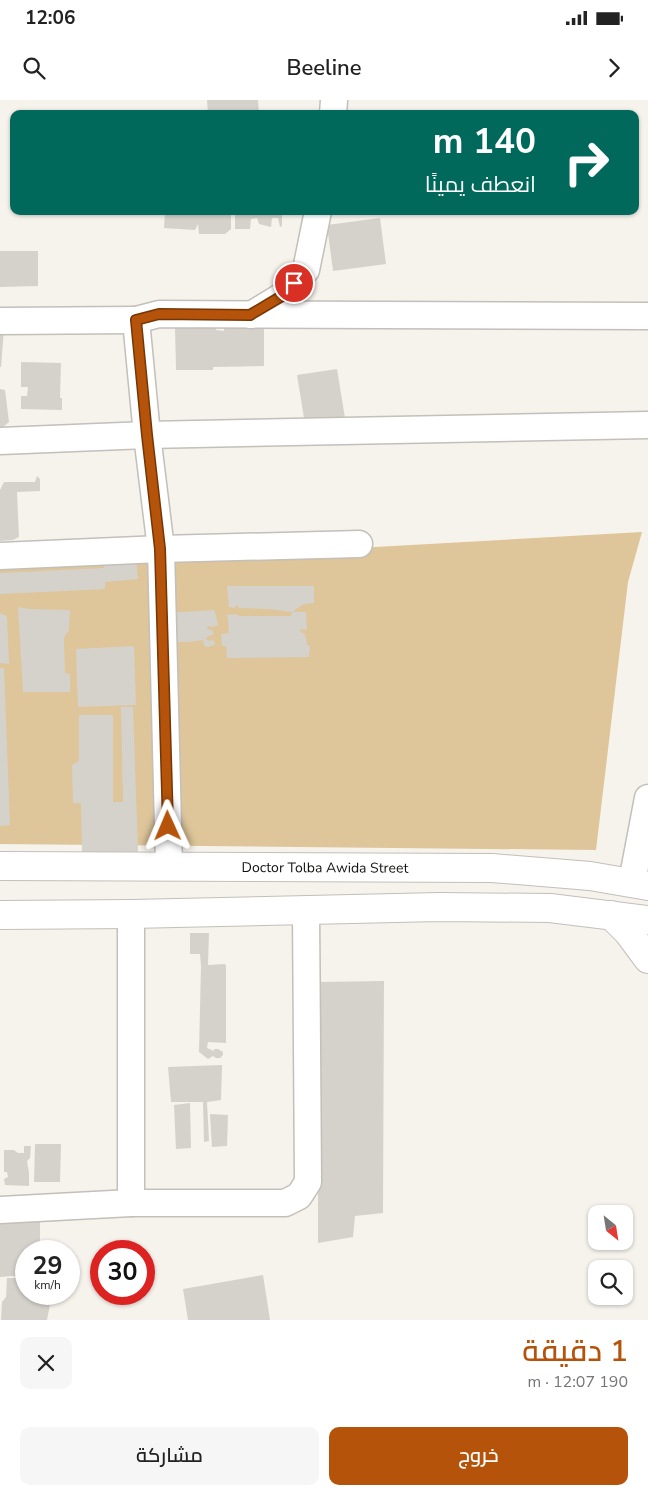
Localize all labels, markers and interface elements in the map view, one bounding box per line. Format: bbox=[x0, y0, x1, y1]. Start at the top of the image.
text: 12:06 bbox=[25, 5, 75, 31]
text: Beeline bbox=[286, 53, 362, 83]
icon: search bbox=[20, 54, 48, 82]
icon: forward bbox=[600, 54, 628, 82]
text: 140 m bbox=[433, 118, 536, 165]
icon: right bbox=[554, 130, 619, 195]
text: انعطف يمينًا bbox=[425, 170, 536, 200]
pin bbox=[273, 262, 315, 304]
icon: arrive bbox=[280, 269, 308, 297]
position arrow bbox=[141, 799, 193, 851]
street label: Doctor Tolba Awida Street bbox=[242, 858, 409, 878]
north arrow bbox=[588, 1205, 632, 1250]
map controls bbox=[588, 1205, 633, 1305]
speed limit sign: 30 bbox=[90, 1240, 155, 1305]
text: 29 bbox=[32, 1249, 63, 1283]
button: search bbox=[588, 1260, 633, 1305]
text: km/h bbox=[34, 1277, 61, 1293]
text: 1 دقيقة bbox=[522, 1331, 628, 1372]
button: close bbox=[20, 1337, 72, 1389]
text: 190 m · 12:07 bbox=[527, 1371, 628, 1393]
button: مشاركة bbox=[20, 1427, 319, 1485]
button: خروج bbox=[329, 1427, 628, 1485]

